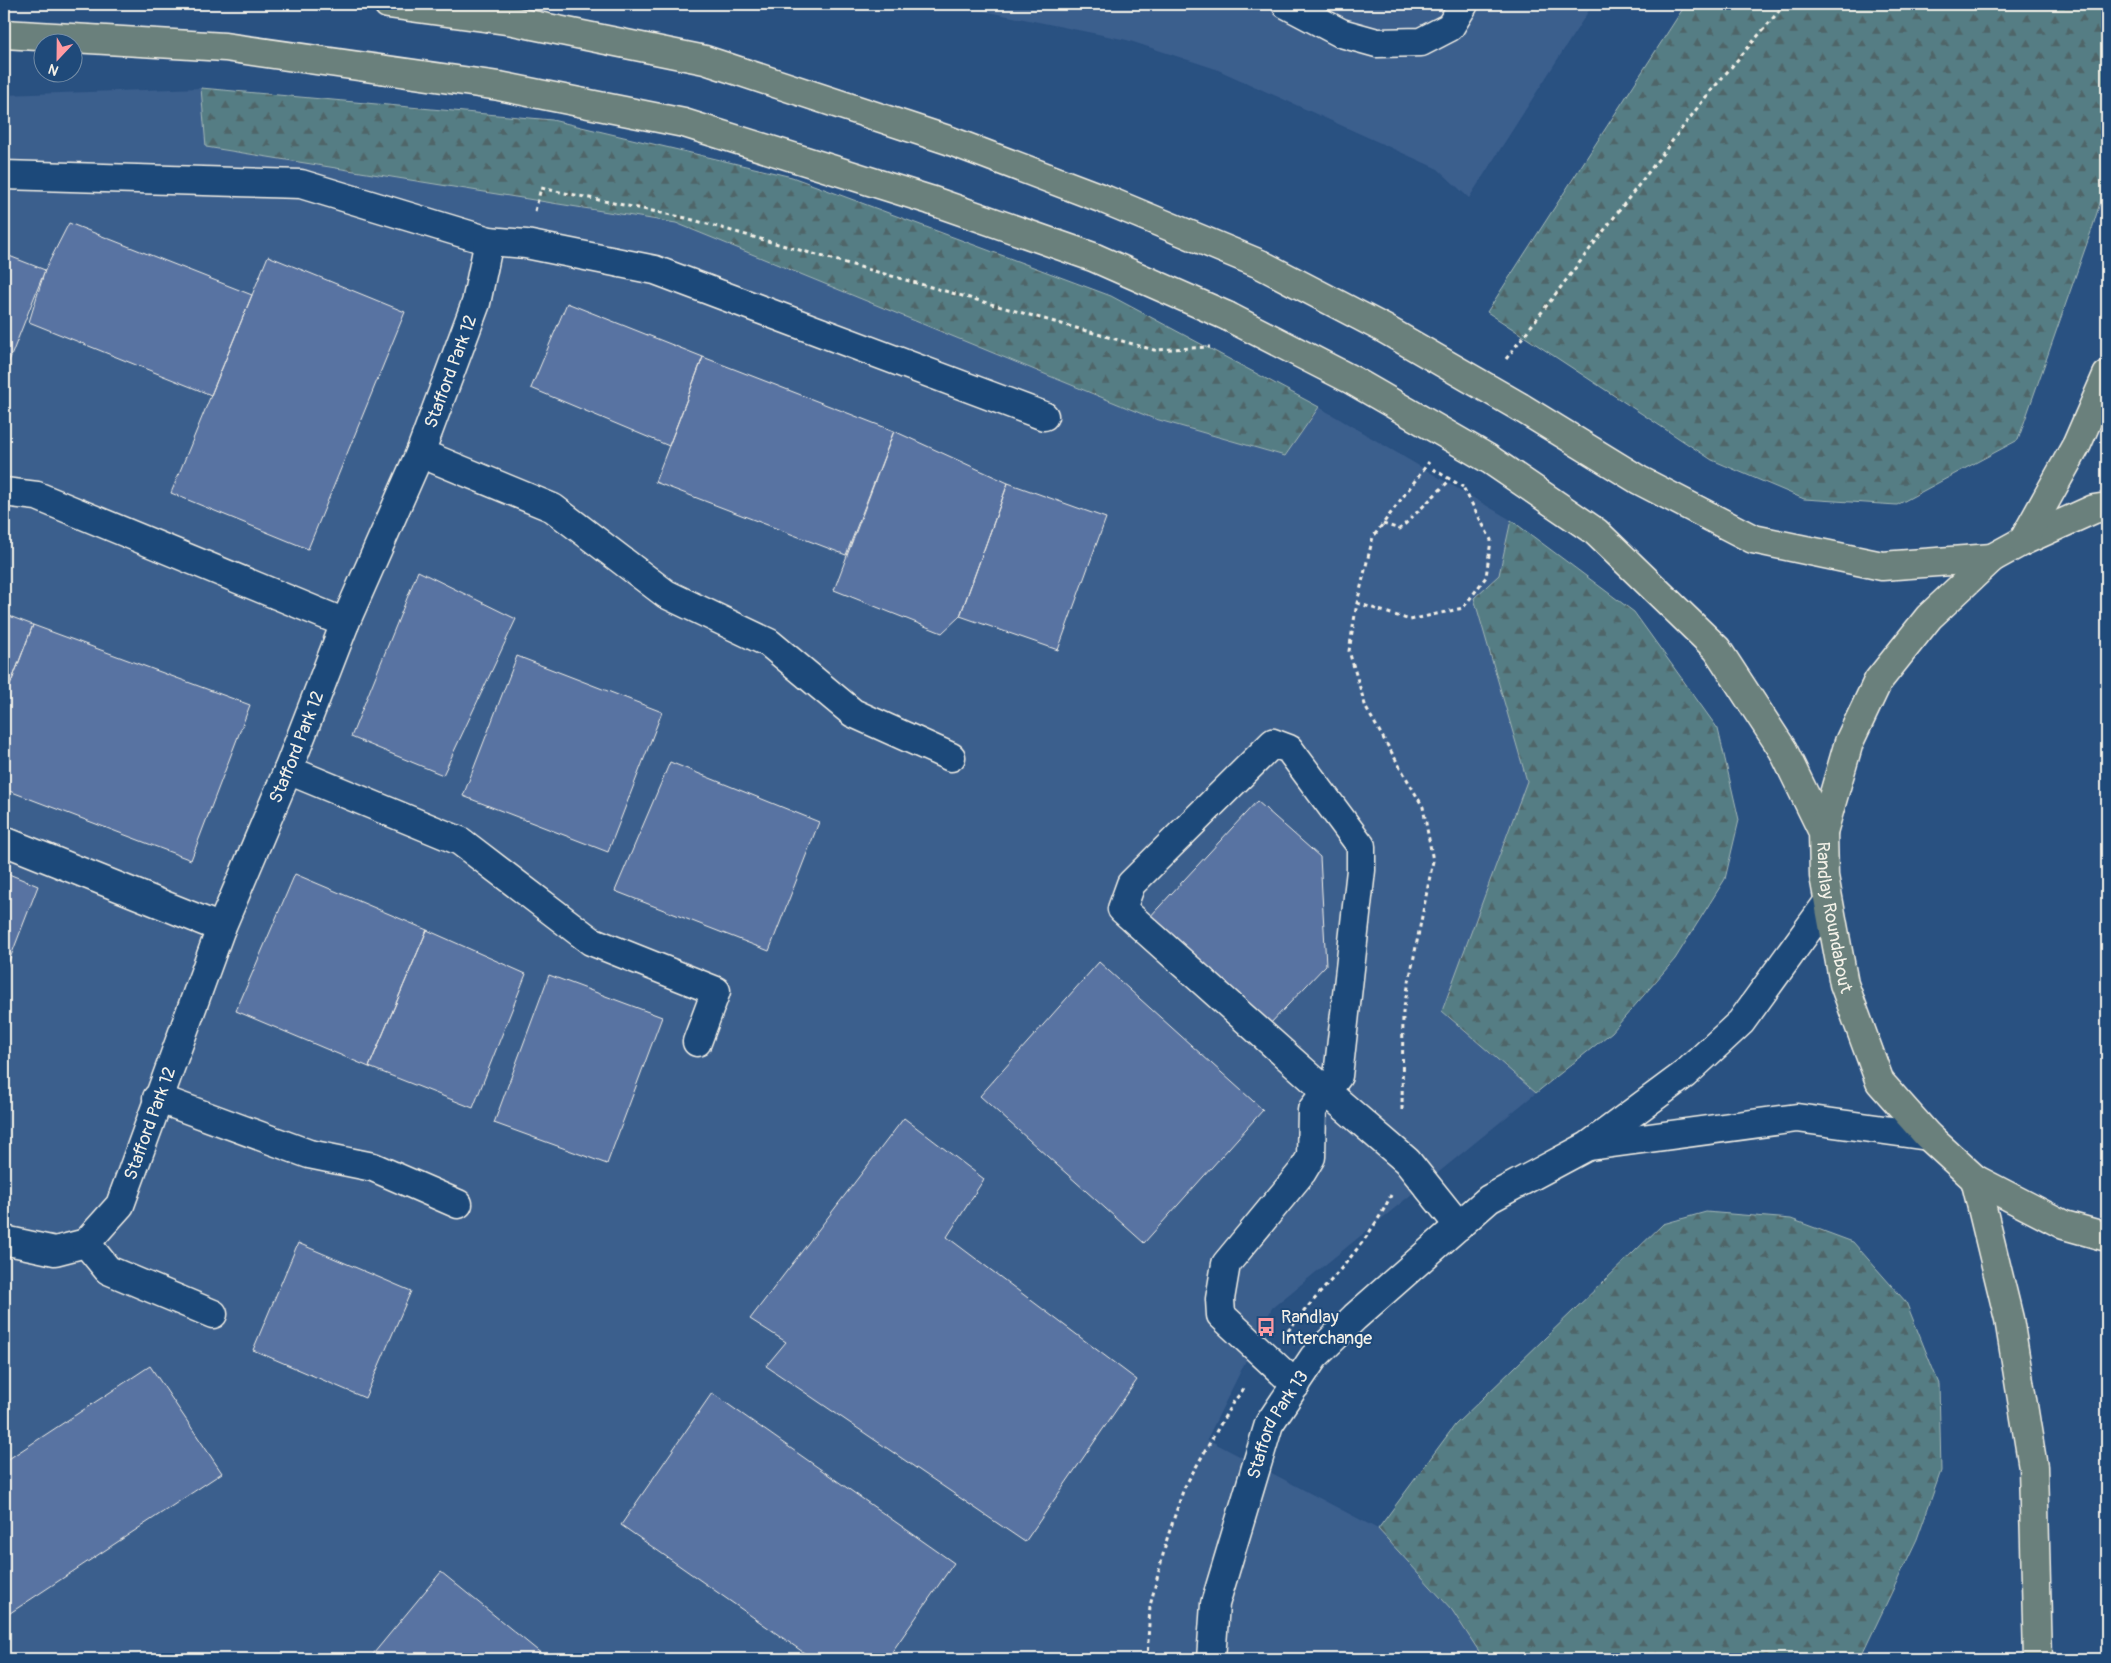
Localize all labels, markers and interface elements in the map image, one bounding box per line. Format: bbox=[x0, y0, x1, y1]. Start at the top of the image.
north arrow bbox=[32, 32, 82, 82]
text: N bbox=[46, 60, 61, 79]
street label: Stafford Park 12 bbox=[419, 312, 482, 431]
street label: Stafford Park 12 bbox=[264, 687, 329, 807]
street label: Randlay Roundabout bbox=[1812, 841, 1858, 997]
street label: Stafford Park 12 bbox=[119, 1063, 181, 1183]
place label: Randlay Interchange bbox=[1281, 1306, 1372, 1350]
bus stop icon: Randlay Interchange bbox=[1255, 1316, 1277, 1338]
street label: Stafford Park 13 bbox=[1242, 1366, 1313, 1481]

